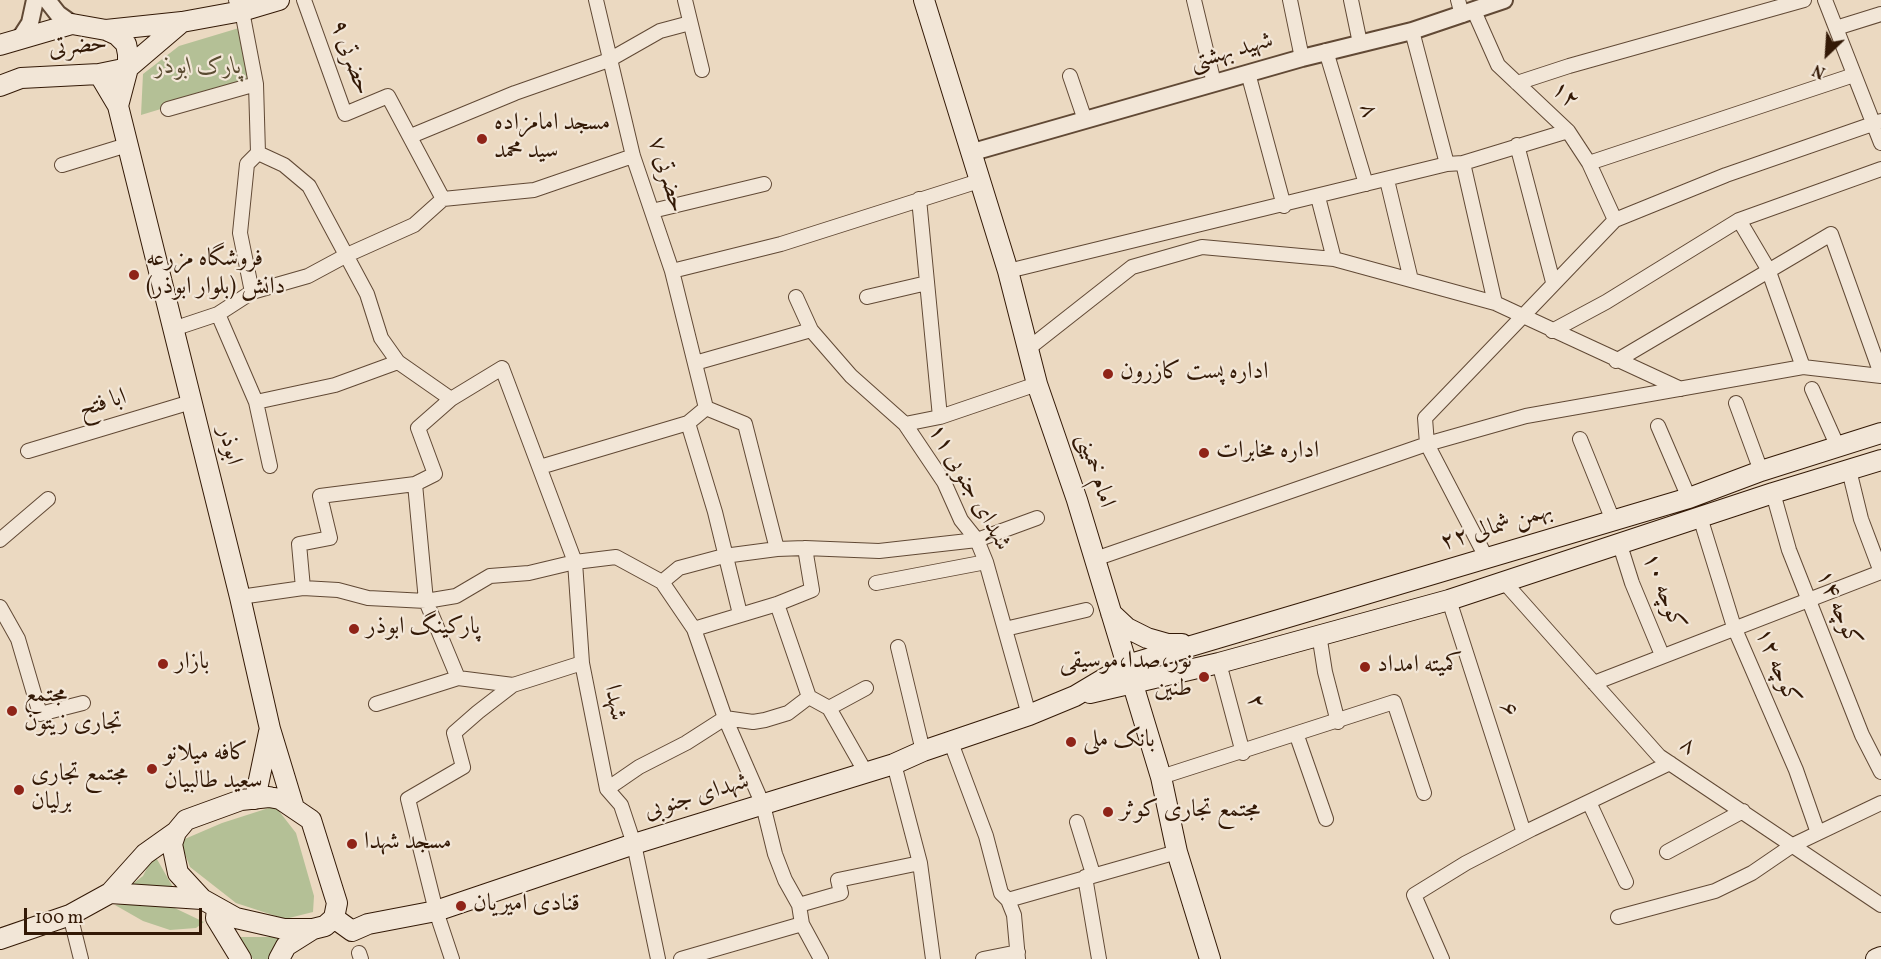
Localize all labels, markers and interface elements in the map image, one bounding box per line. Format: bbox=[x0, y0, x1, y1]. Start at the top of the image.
street label: حضرتی ۹ bbox=[322, 17, 376, 99]
north arrow bbox=[1797, 24, 1857, 84]
street label: شهید بهشتی bbox=[1187, 27, 1277, 79]
street label: حضرتی bbox=[47, 31, 109, 65]
park label: پارک ابوذر bbox=[154, 55, 242, 83]
text: N bbox=[1809, 58, 1829, 83]
street label: ۱۲ bbox=[1544, 76, 1584, 116]
street label: ۸ bbox=[1351, 100, 1383, 122]
place label: مسجد امامزاده سید محمد bbox=[494, 111, 610, 167]
marker: مسجد امامزاده سید محمد bbox=[475, 132, 489, 146]
street label: حضرتی ۷ bbox=[640, 134, 690, 216]
place label: فروشگاه مزرعه دانش (بلوار ابوذر) bbox=[146, 247, 285, 303]
marker: فروشگاه مزرعه دانش (بلوار ابوذر) bbox=[127, 268, 141, 282]
place label: اداره پست کازرون bbox=[1120, 360, 1269, 388]
marker: اداره پست کازرون bbox=[1101, 367, 1115, 381]
street label: ابا فتح bbox=[76, 384, 130, 426]
street label: ۱۱ شهدای جنوبی bbox=[920, 420, 1016, 556]
street label: ابوذر bbox=[209, 424, 247, 468]
street label: امام خمینی bbox=[1068, 430, 1120, 512]
place label: اداره مخابرات bbox=[1216, 439, 1319, 467]
marker: اداره مخابرات bbox=[1197, 446, 1211, 460]
street label: ۲۲ بهمن شمالی bbox=[1437, 497, 1557, 559]
street label: کوچه ۱۰ bbox=[1634, 549, 1690, 635]
street label: کوچه ۱۴ bbox=[1808, 566, 1866, 652]
place label: پارکینگ ابوذر bbox=[366, 615, 480, 643]
marker: پارکینگ ابوذر bbox=[347, 622, 361, 636]
street label: کوچه ۱۲ bbox=[1747, 624, 1805, 710]
place label: نور،صدا،موسیقی طنین bbox=[1060, 649, 1192, 705]
place label: بازار bbox=[175, 650, 209, 678]
place label: کمیته امداد bbox=[1377, 653, 1463, 681]
marker: بازار bbox=[156, 657, 170, 671]
marker: کمیته امداد bbox=[1358, 660, 1372, 674]
marker: نور،صدا،موسیقی طنین bbox=[1197, 670, 1211, 684]
place label: مجتمع تجاری زیتون bbox=[24, 683, 122, 739]
street label: شهدا bbox=[595, 683, 631, 723]
street label: ۲ bbox=[1238, 692, 1270, 712]
street label: ۶ bbox=[1491, 699, 1523, 721]
marker: مجتمع تجاری زیتون bbox=[5, 704, 19, 718]
place label: بانک ملی bbox=[1083, 728, 1155, 756]
street label: ۸ bbox=[1673, 731, 1701, 763]
marker: بانک ملی bbox=[1064, 735, 1078, 749]
place label: کافه میلانو سعید طالبیان bbox=[164, 741, 263, 797]
place label: مجتمع تجاری برلیان bbox=[31, 762, 128, 818]
marker: کافه میلانو سعید طالبیان bbox=[145, 762, 159, 776]
street label: شهدای جنوبی bbox=[641, 768, 753, 828]
marker: مجتمع تجاری برلیان bbox=[12, 783, 26, 797]
place label: مجتمع تجاری کوثر bbox=[1120, 798, 1260, 826]
marker: مجتمع تجاری کوثر bbox=[1101, 805, 1115, 819]
place label: مسجد شهدا bbox=[364, 830, 452, 858]
marker: مسجد شهدا bbox=[345, 837, 359, 851]
place label: قنادی امیریان bbox=[473, 892, 580, 920]
scale bar bbox=[27, 896, 206, 934]
marker: قنادی امیریان bbox=[454, 899, 468, 913]
text: 100 m bbox=[35, 906, 84, 931]

